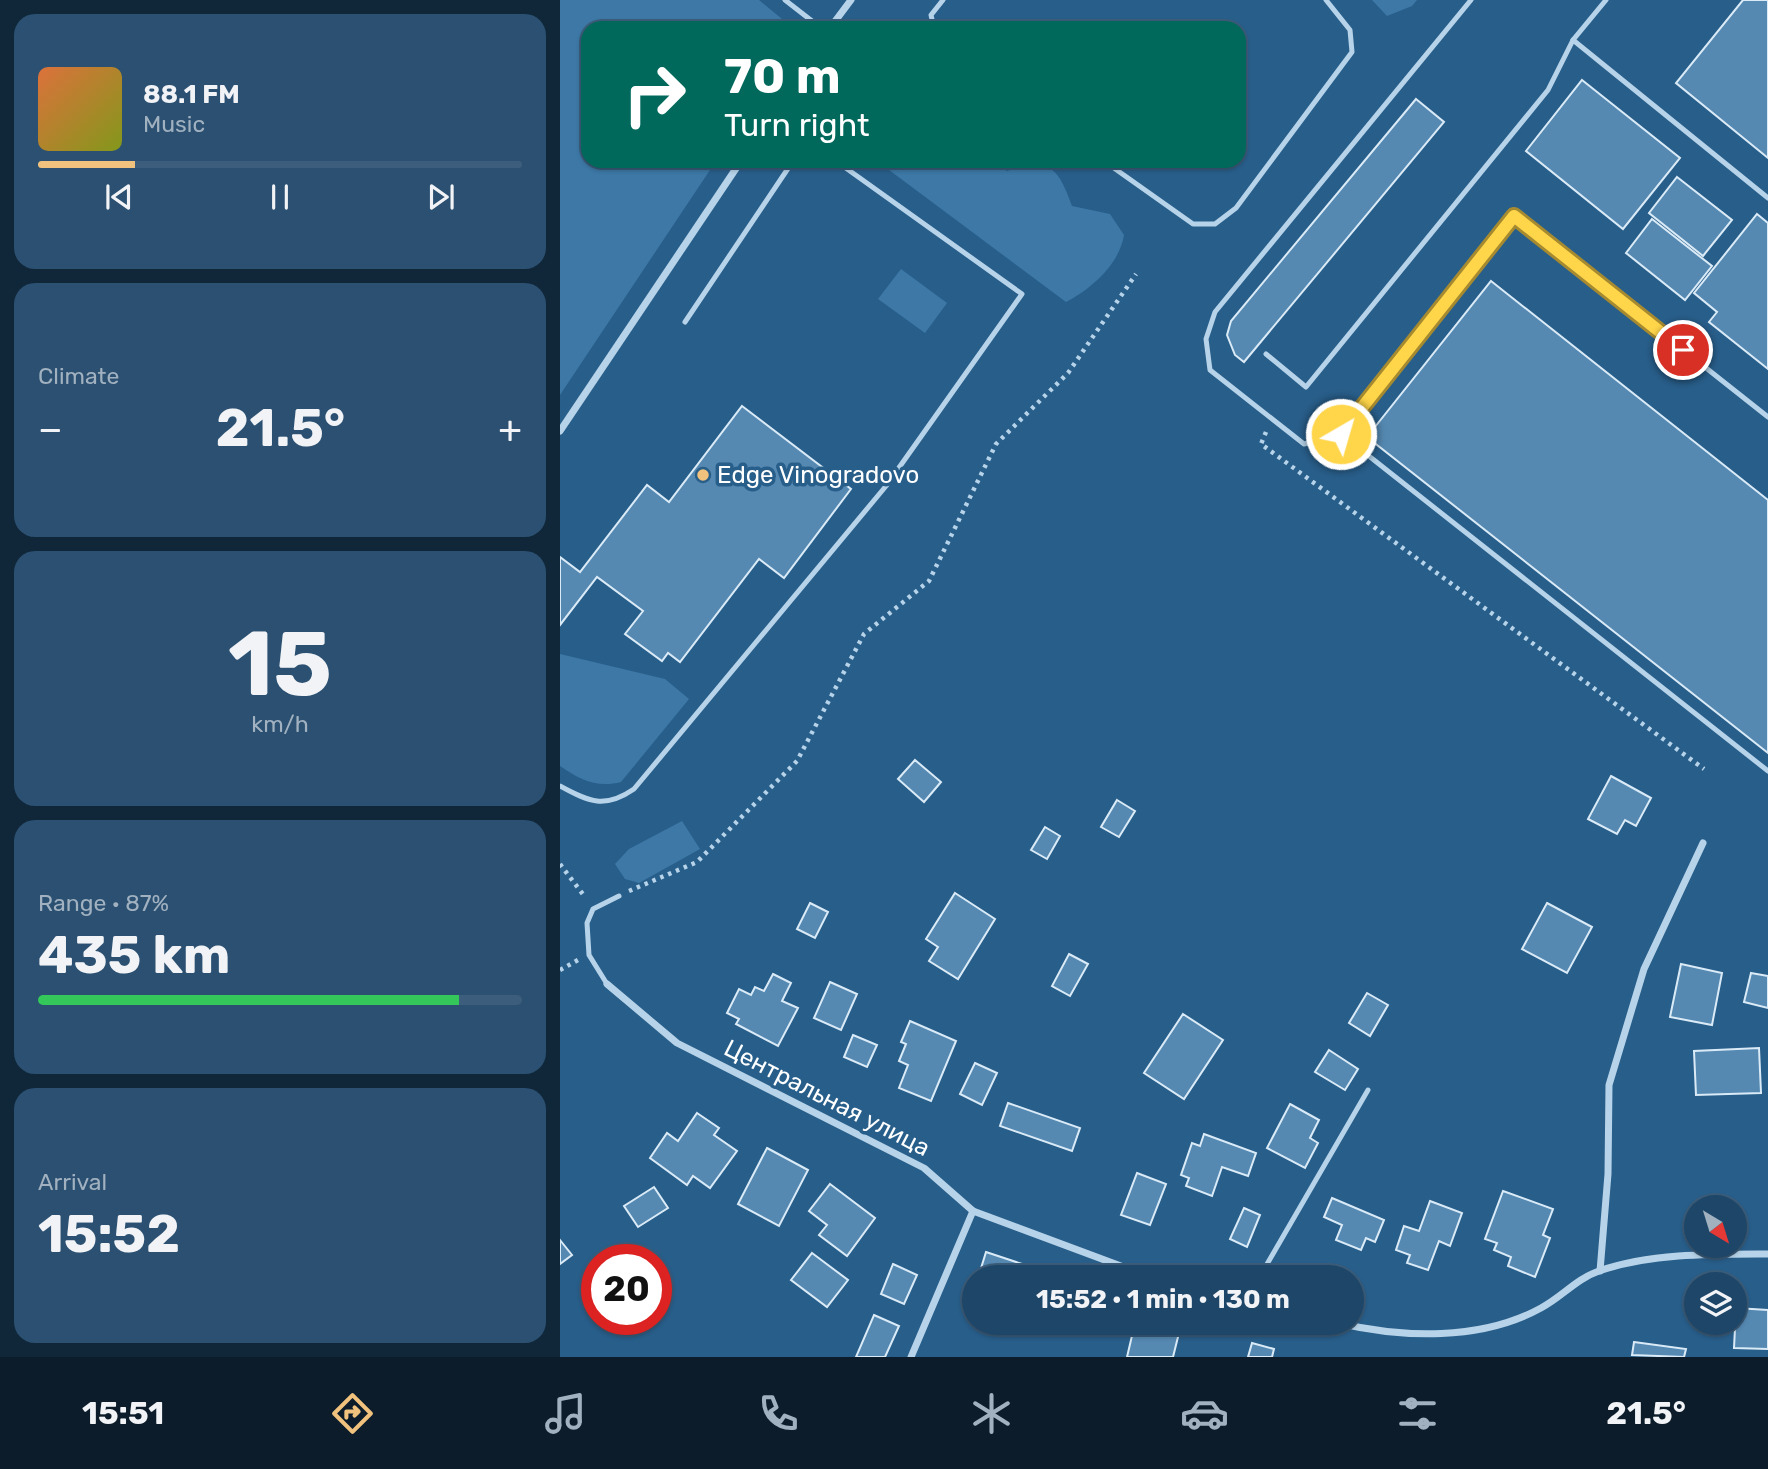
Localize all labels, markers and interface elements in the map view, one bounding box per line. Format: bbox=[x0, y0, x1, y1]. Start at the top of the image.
text: 70 m bbox=[724, 47, 841, 105]
icon: right bbox=[609, 49, 700, 140]
text: 88.1 FM bbox=[143, 79, 240, 110]
text: Turn right bbox=[724, 106, 869, 144]
text: Music bbox=[143, 110, 205, 138]
icon: previous bbox=[100, 178, 138, 216]
icon: pause bbox=[261, 178, 299, 216]
icon: next bbox=[422, 178, 460, 216]
pin bbox=[1653, 320, 1713, 380]
icon: arrive bbox=[1664, 331, 1702, 369]
text: Climate bbox=[38, 362, 119, 390]
text: 21.5° bbox=[216, 397, 345, 459]
position arrow bbox=[1304, 397, 1378, 471]
text: − bbox=[38, 406, 63, 452]
text: + bbox=[498, 406, 522, 452]
place label: Edge Vinogradovo bbox=[717, 461, 919, 489]
marker: Edge Vinogradovo bbox=[695, 467, 711, 483]
text: 15 bbox=[228, 610, 332, 718]
text: km/h bbox=[251, 710, 309, 738]
text: Range · 87% bbox=[38, 889, 169, 917]
text: 435 km bbox=[38, 924, 231, 986]
street label: Центральная улица bbox=[719, 1034, 935, 1162]
text: Arrival bbox=[38, 1168, 107, 1196]
north arrow bbox=[1684, 1195, 1746, 1258]
map controls bbox=[1684, 1195, 1747, 1335]
text: 15:52 bbox=[38, 1203, 180, 1265]
speed limit sign: 20 bbox=[581, 1244, 672, 1335]
button: layers bbox=[1684, 1272, 1747, 1335]
text: 15:52 · 1 min · 130 m bbox=[1036, 1284, 1290, 1315]
icon: directions bbox=[328, 1389, 377, 1438]
icon: music bbox=[541, 1389, 590, 1438]
icon: phone bbox=[754, 1389, 803, 1438]
icon: climate bbox=[967, 1389, 1016, 1438]
icon: car bbox=[1180, 1389, 1229, 1438]
icon: filters bbox=[1393, 1389, 1442, 1438]
text: 15:51 bbox=[82, 1394, 164, 1432]
text: 21.5° bbox=[1606, 1394, 1686, 1432]

